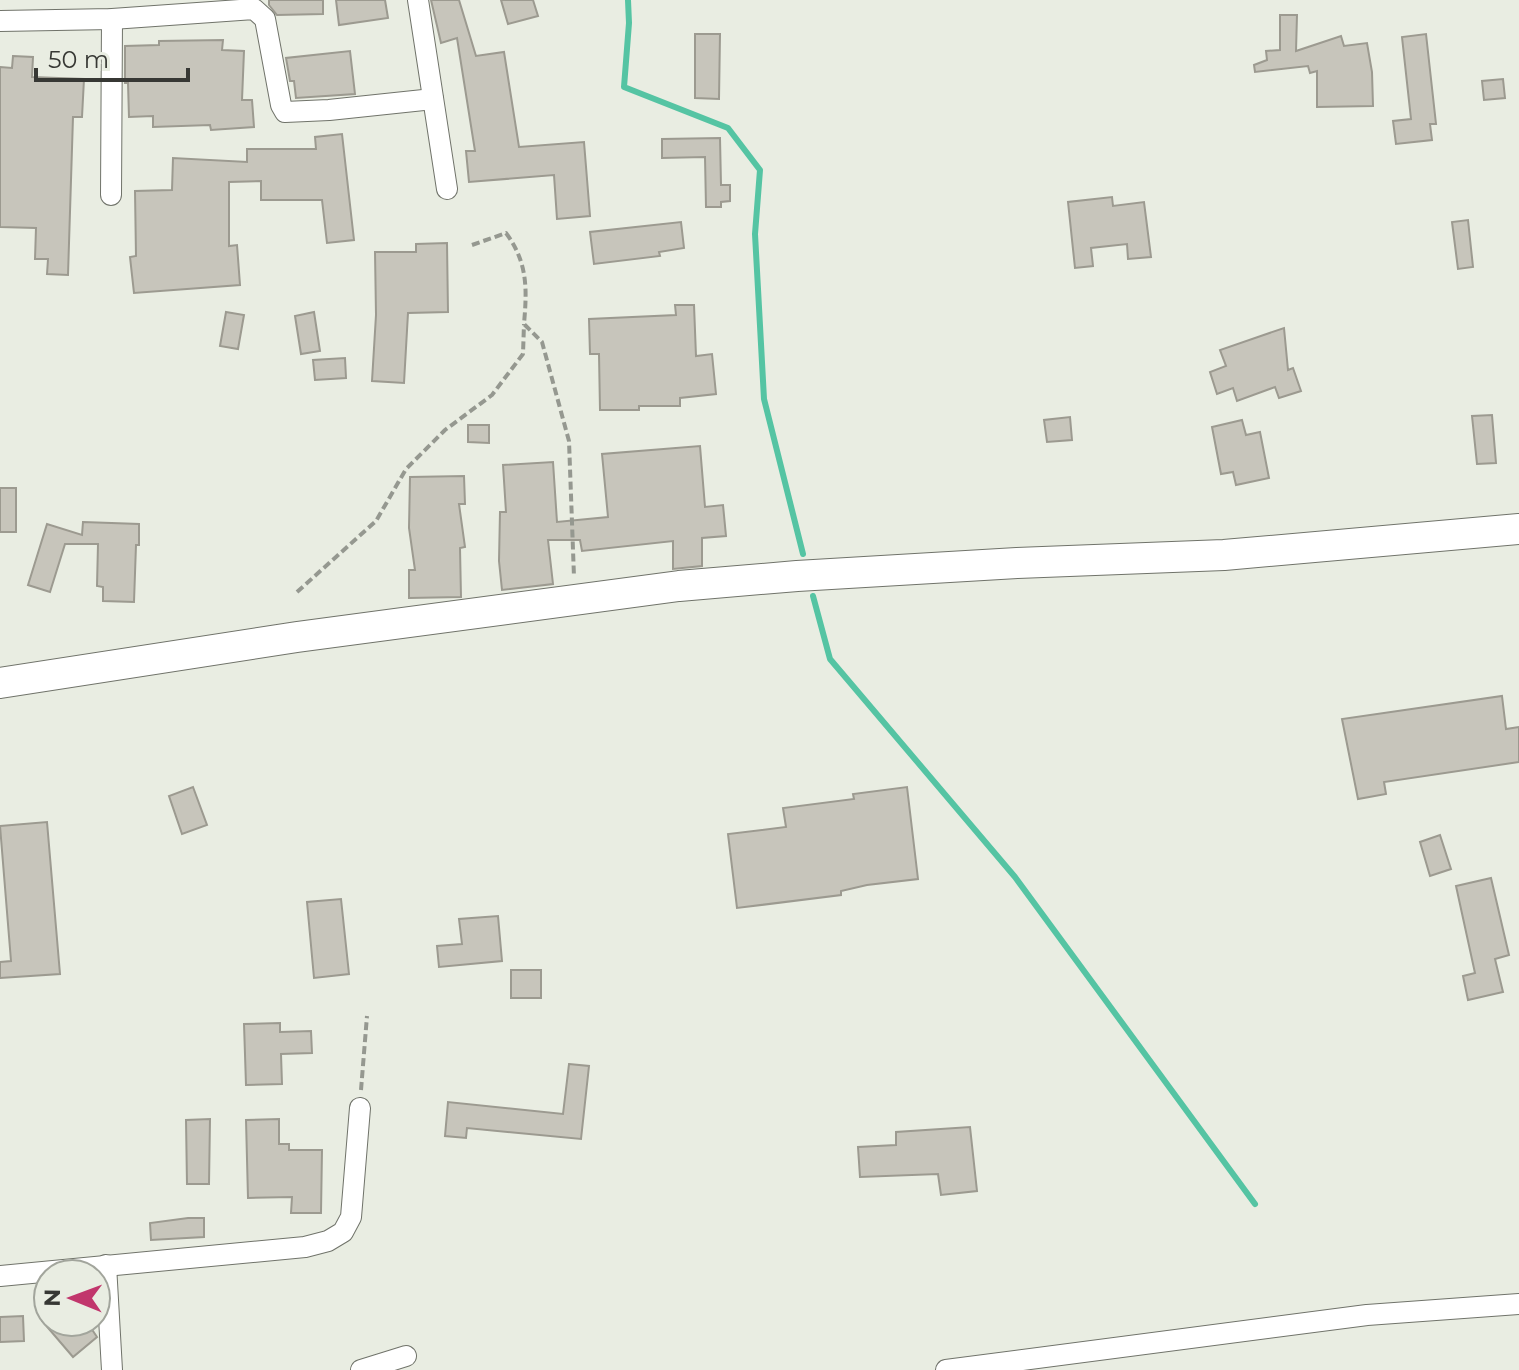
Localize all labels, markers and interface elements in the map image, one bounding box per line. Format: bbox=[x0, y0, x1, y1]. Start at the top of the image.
scale bar bbox=[36, 32, 188, 82]
text: 50 m bbox=[48, 45, 109, 74]
north arrow bbox=[32, 1258, 112, 1338]
text: N bbox=[39, 1289, 66, 1307]

